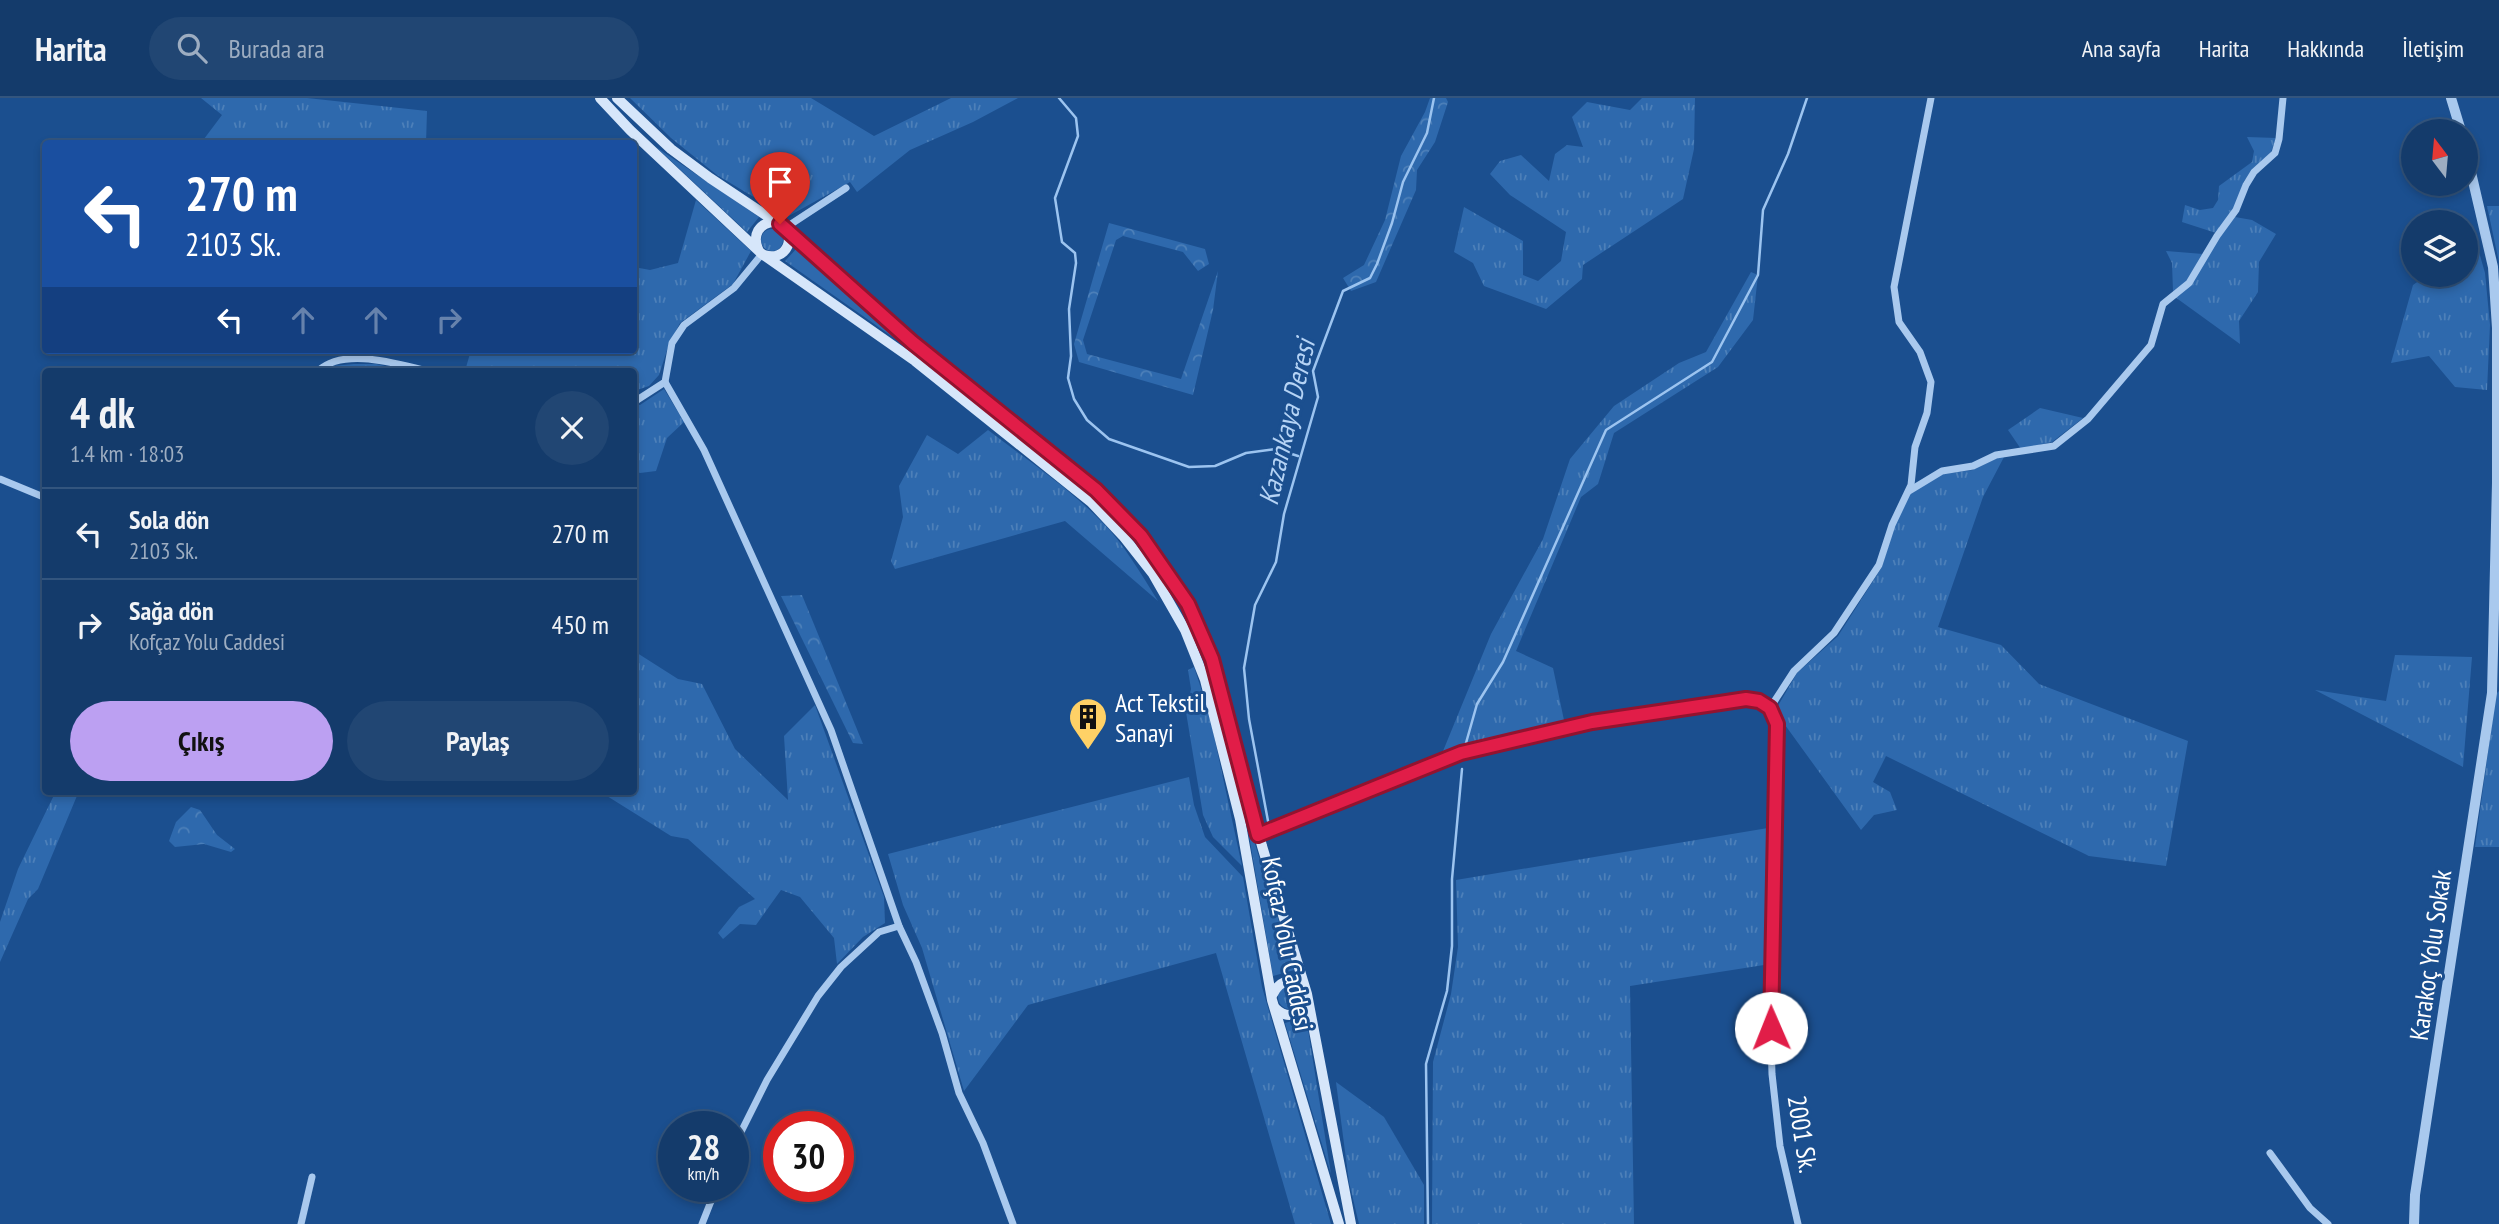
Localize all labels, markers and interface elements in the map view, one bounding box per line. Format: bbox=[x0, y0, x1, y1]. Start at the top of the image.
search box bbox=[149, 17, 639, 80]
text: Harita bbox=[35, 27, 107, 70]
icon: search bbox=[173, 29, 211, 67]
text: Burada ara bbox=[229, 32, 325, 65]
text: Ana sayfa bbox=[2082, 33, 2161, 64]
text: Harita bbox=[2199, 33, 2249, 64]
text: Hakkında bbox=[2287, 33, 2364, 64]
text: İletişim bbox=[2402, 33, 2464, 64]
north arrow bbox=[2401, 119, 2478, 196]
map controls bbox=[2401, 119, 2478, 287]
pin bbox=[750, 152, 810, 224]
text: 270 m bbox=[185, 161, 298, 225]
icon: arrive bbox=[761, 163, 799, 201]
icon: left bbox=[70, 168, 161, 259]
button: layers bbox=[2401, 210, 2478, 287]
text: 2103 Sk. bbox=[185, 223, 281, 265]
icon: left bbox=[211, 301, 249, 339]
icon: ahead bbox=[284, 301, 322, 339]
icon: ahead bbox=[357, 301, 395, 339]
icon: right bbox=[430, 301, 468, 339]
water label: Kazankaya Deresi bbox=[1249, 332, 1324, 508]
text: 4 dk bbox=[70, 385, 135, 440]
button: close bbox=[535, 391, 609, 465]
text: 1.4 km · 18:03 bbox=[70, 439, 184, 468]
text: Sola dön bbox=[129, 503, 209, 536]
icon: left bbox=[70, 515, 108, 553]
text: 270 m bbox=[551, 517, 609, 550]
text: 2103 Sk. bbox=[129, 536, 198, 565]
text: Sağa dön bbox=[129, 594, 214, 627]
icon: right bbox=[70, 606, 108, 644]
text: 450 m bbox=[551, 608, 609, 641]
text: Kofçaz Yolu Caddesi bbox=[129, 627, 285, 656]
place label: Act Tekstil Sanayi bbox=[1115, 686, 1206, 749]
building icon: Act Tekstil Sanayi bbox=[1067, 696, 1109, 751]
button: Çıkış bbox=[70, 701, 333, 781]
button: Paylaş bbox=[347, 701, 609, 781]
street label: Kofçaz Yolu Caddesi bbox=[1255, 854, 1321, 1034]
street label: Karakoç Yolu Sokak bbox=[2402, 868, 2458, 1042]
position arrow bbox=[1734, 991, 1808, 1065]
street label: 2001 Sk. bbox=[1781, 1093, 1825, 1175]
speed limit sign: 30 bbox=[763, 1111, 854, 1202]
text: 28 bbox=[687, 1124, 720, 1170]
text: km/h bbox=[688, 1162, 719, 1185]

